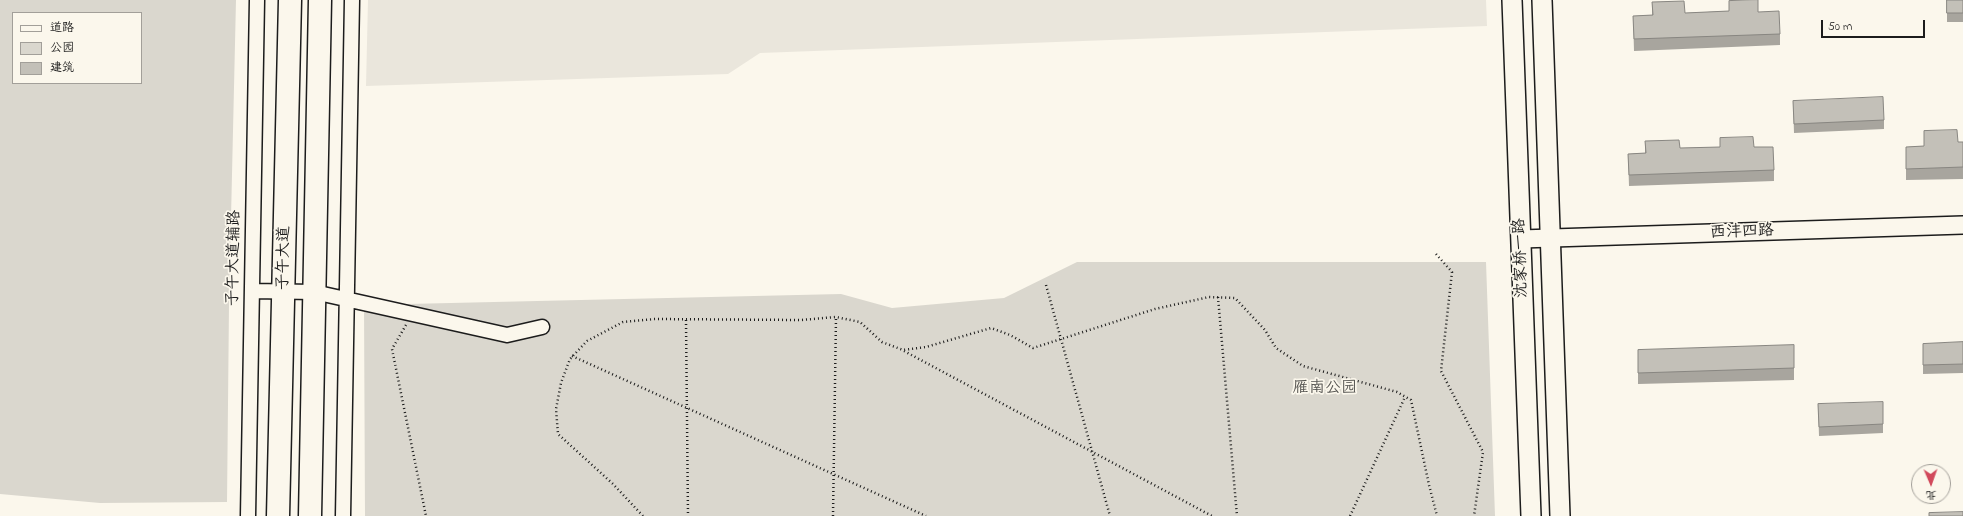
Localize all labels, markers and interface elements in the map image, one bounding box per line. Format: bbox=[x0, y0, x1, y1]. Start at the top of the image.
legend bbox=[12, 12, 142, 84]
scale bar bbox=[1823, 12, 1927, 38]
text: 50 m bbox=[1828, 18, 1852, 36]
text: 道路 bbox=[50, 19, 74, 37]
text: 公园 bbox=[50, 39, 74, 57]
text: 建筑 bbox=[50, 59, 74, 77]
street label: 子午大道辅路 bbox=[225, 210, 245, 306]
street label: 沈家桥一路 bbox=[1511, 218, 1533, 298]
street label: 西沣四路 bbox=[1710, 222, 1774, 244]
street label: 子午大道 bbox=[275, 226, 295, 290]
park label: 雁南公园 bbox=[1293, 379, 1357, 399]
north arrow bbox=[1911, 464, 1951, 504]
text: 北 bbox=[1926, 487, 1937, 503]

